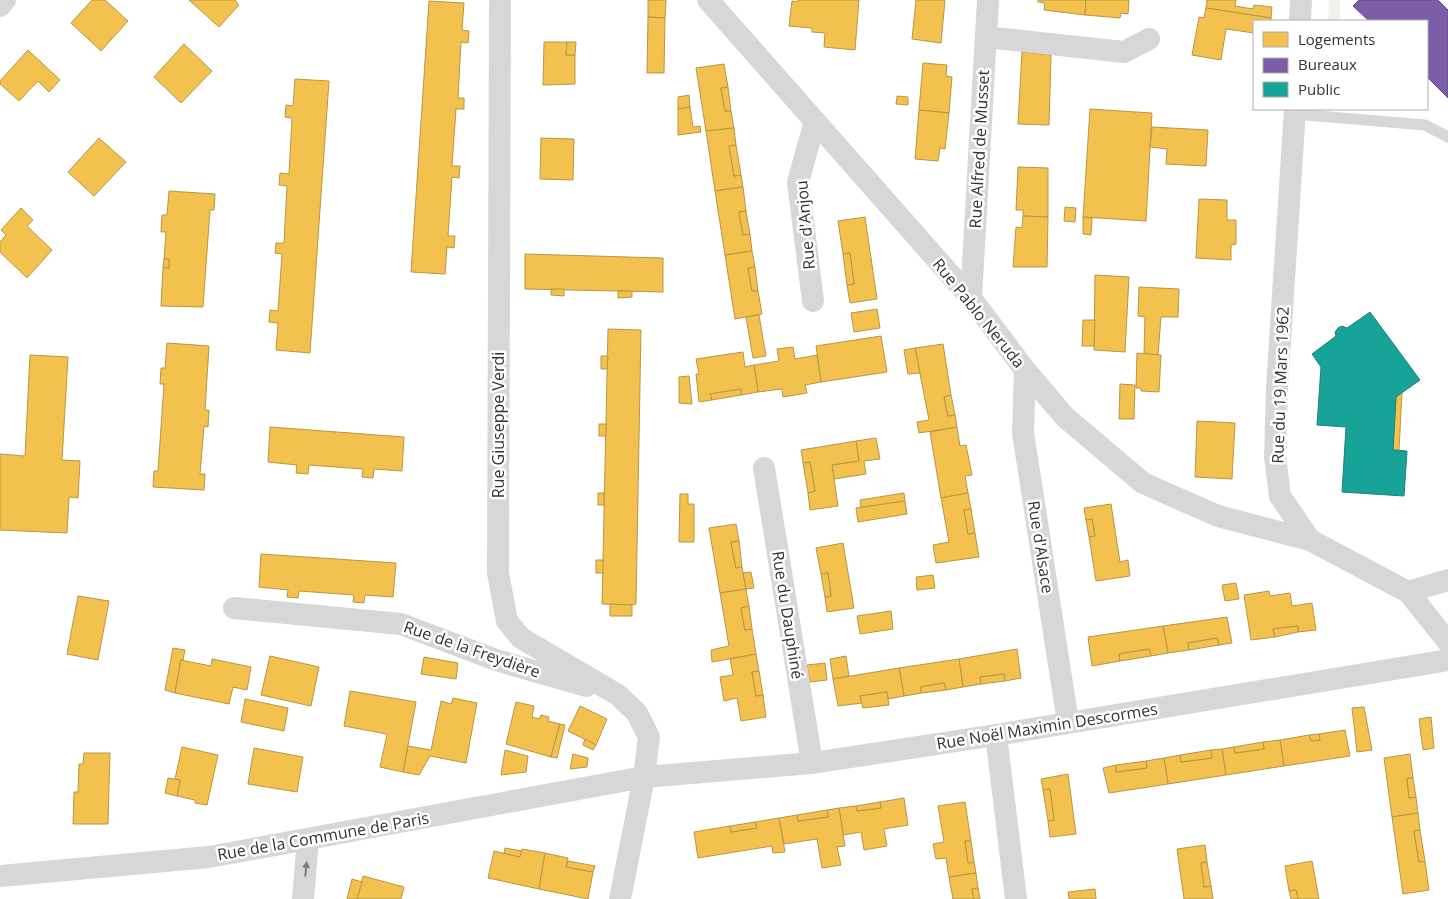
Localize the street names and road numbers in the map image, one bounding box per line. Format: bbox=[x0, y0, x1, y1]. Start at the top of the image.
street label: Rue Alfred de Musset bbox=[964, 69, 994, 229]
street label: Rue d'Anjou bbox=[790, 179, 820, 271]
street label: Rue Pablo Neruda bbox=[928, 254, 1030, 372]
street label: Rue du 19 Mars 1962 bbox=[1266, 306, 1294, 464]
street label: Rue Giuseppe Verdi bbox=[487, 352, 509, 498]
street label: Rue d'Alsace bbox=[1023, 499, 1059, 595]
street label: Rue du Dauphiné bbox=[767, 549, 809, 681]
street label: Rue de la Freydière bbox=[401, 615, 543, 683]
street label: Rue Noël Maximin Descormes bbox=[935, 698, 1159, 754]
street label: Rue de la Commune de Paris bbox=[215, 807, 431, 865]

